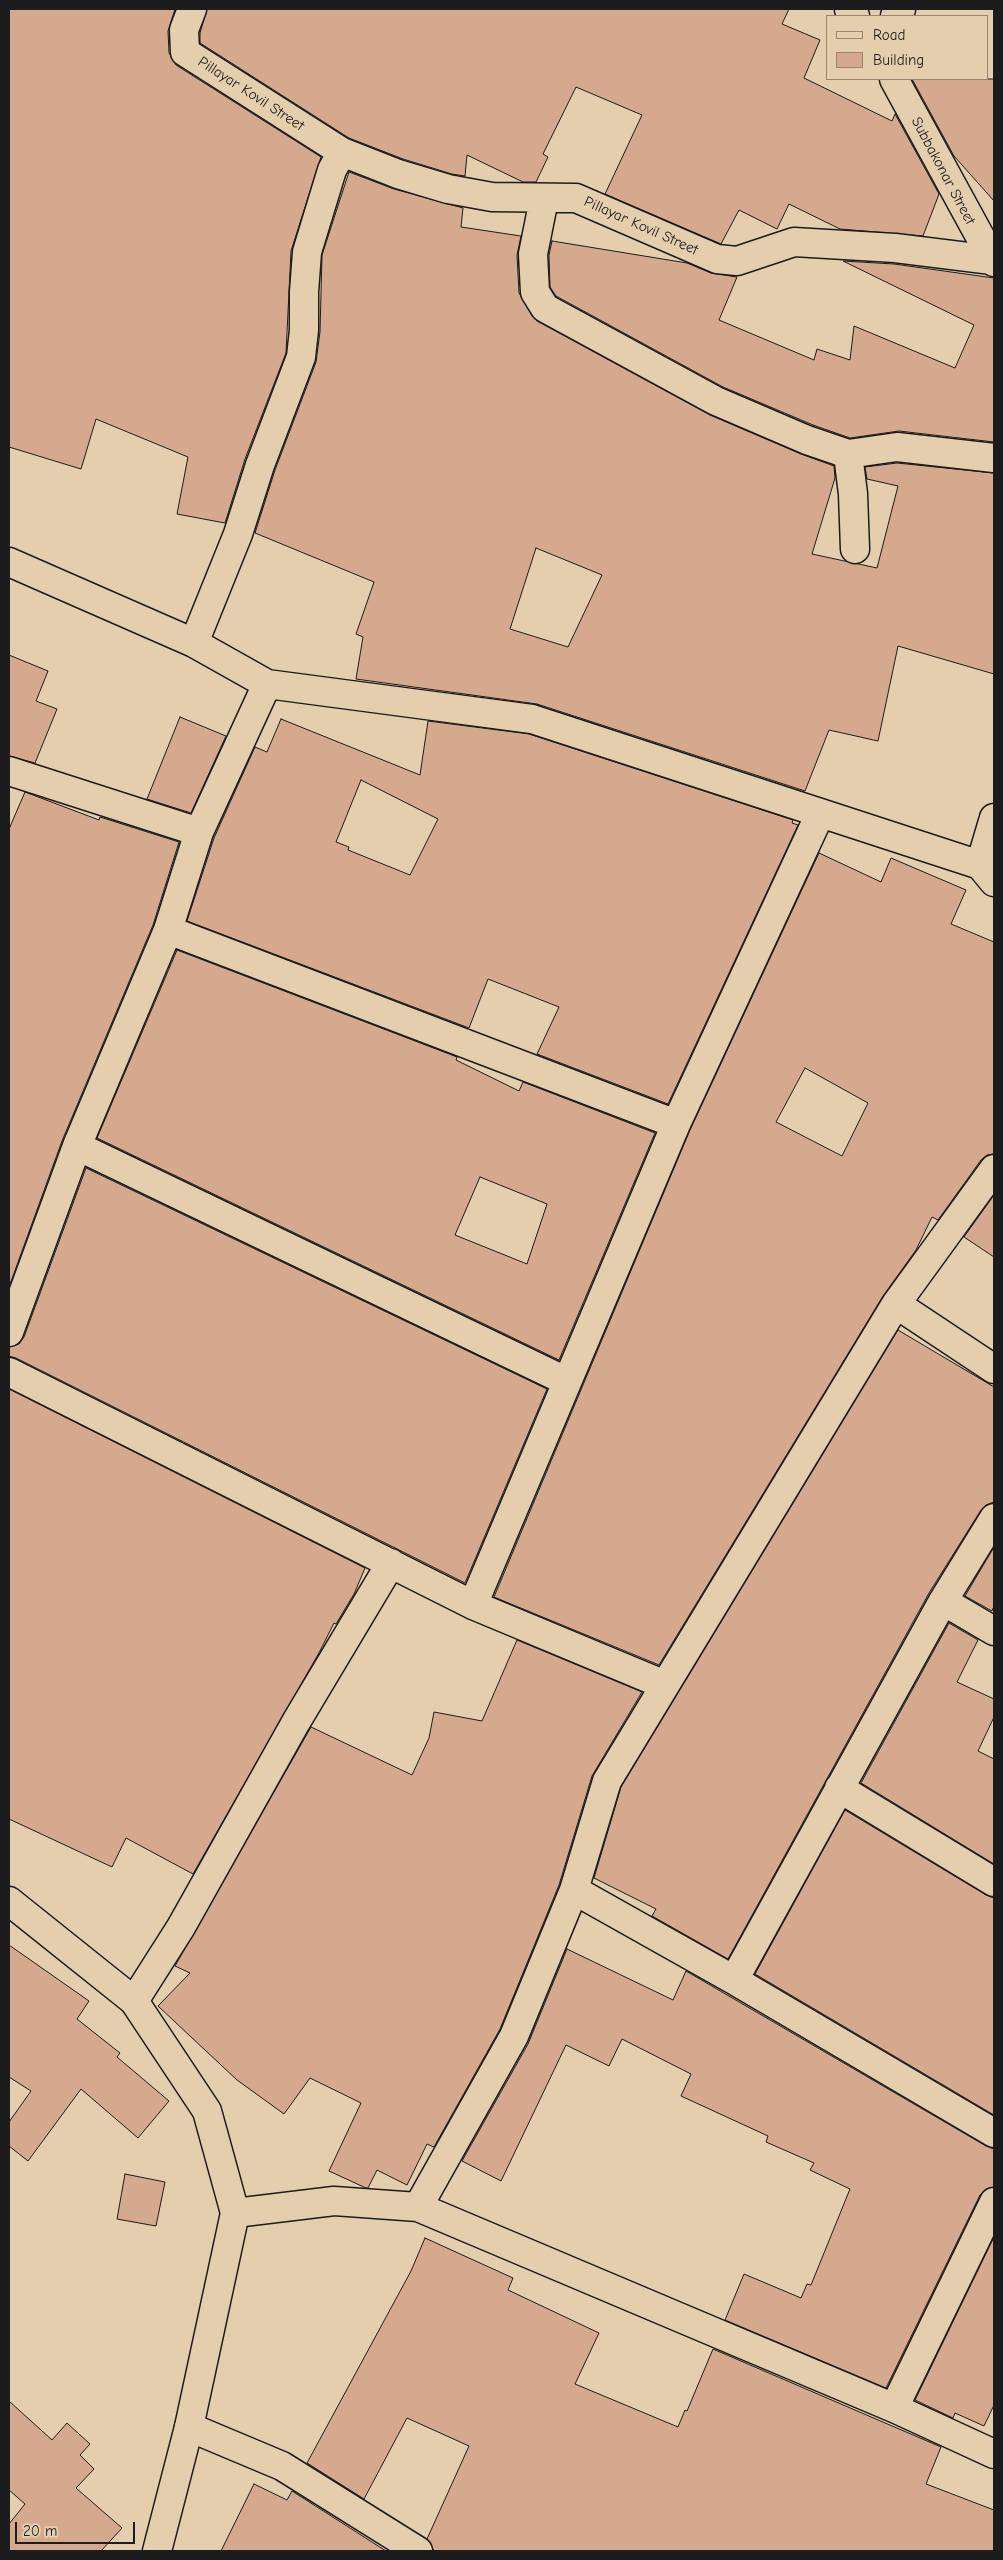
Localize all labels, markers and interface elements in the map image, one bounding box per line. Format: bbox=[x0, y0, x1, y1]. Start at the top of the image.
legend bbox=[826, 15, 988, 80]
text: Road bbox=[873, 26, 905, 44]
text: Building bbox=[873, 51, 924, 69]
street label: Pillayar Kovil Street bbox=[195, 53, 307, 135]
street label: Subbakonar Street bbox=[907, 114, 979, 228]
street label: Pillayar Kovil Street bbox=[581, 193, 701, 259]
scale bar bbox=[18, 2512, 138, 2544]
text: 20 m bbox=[23, 2522, 57, 2540]

